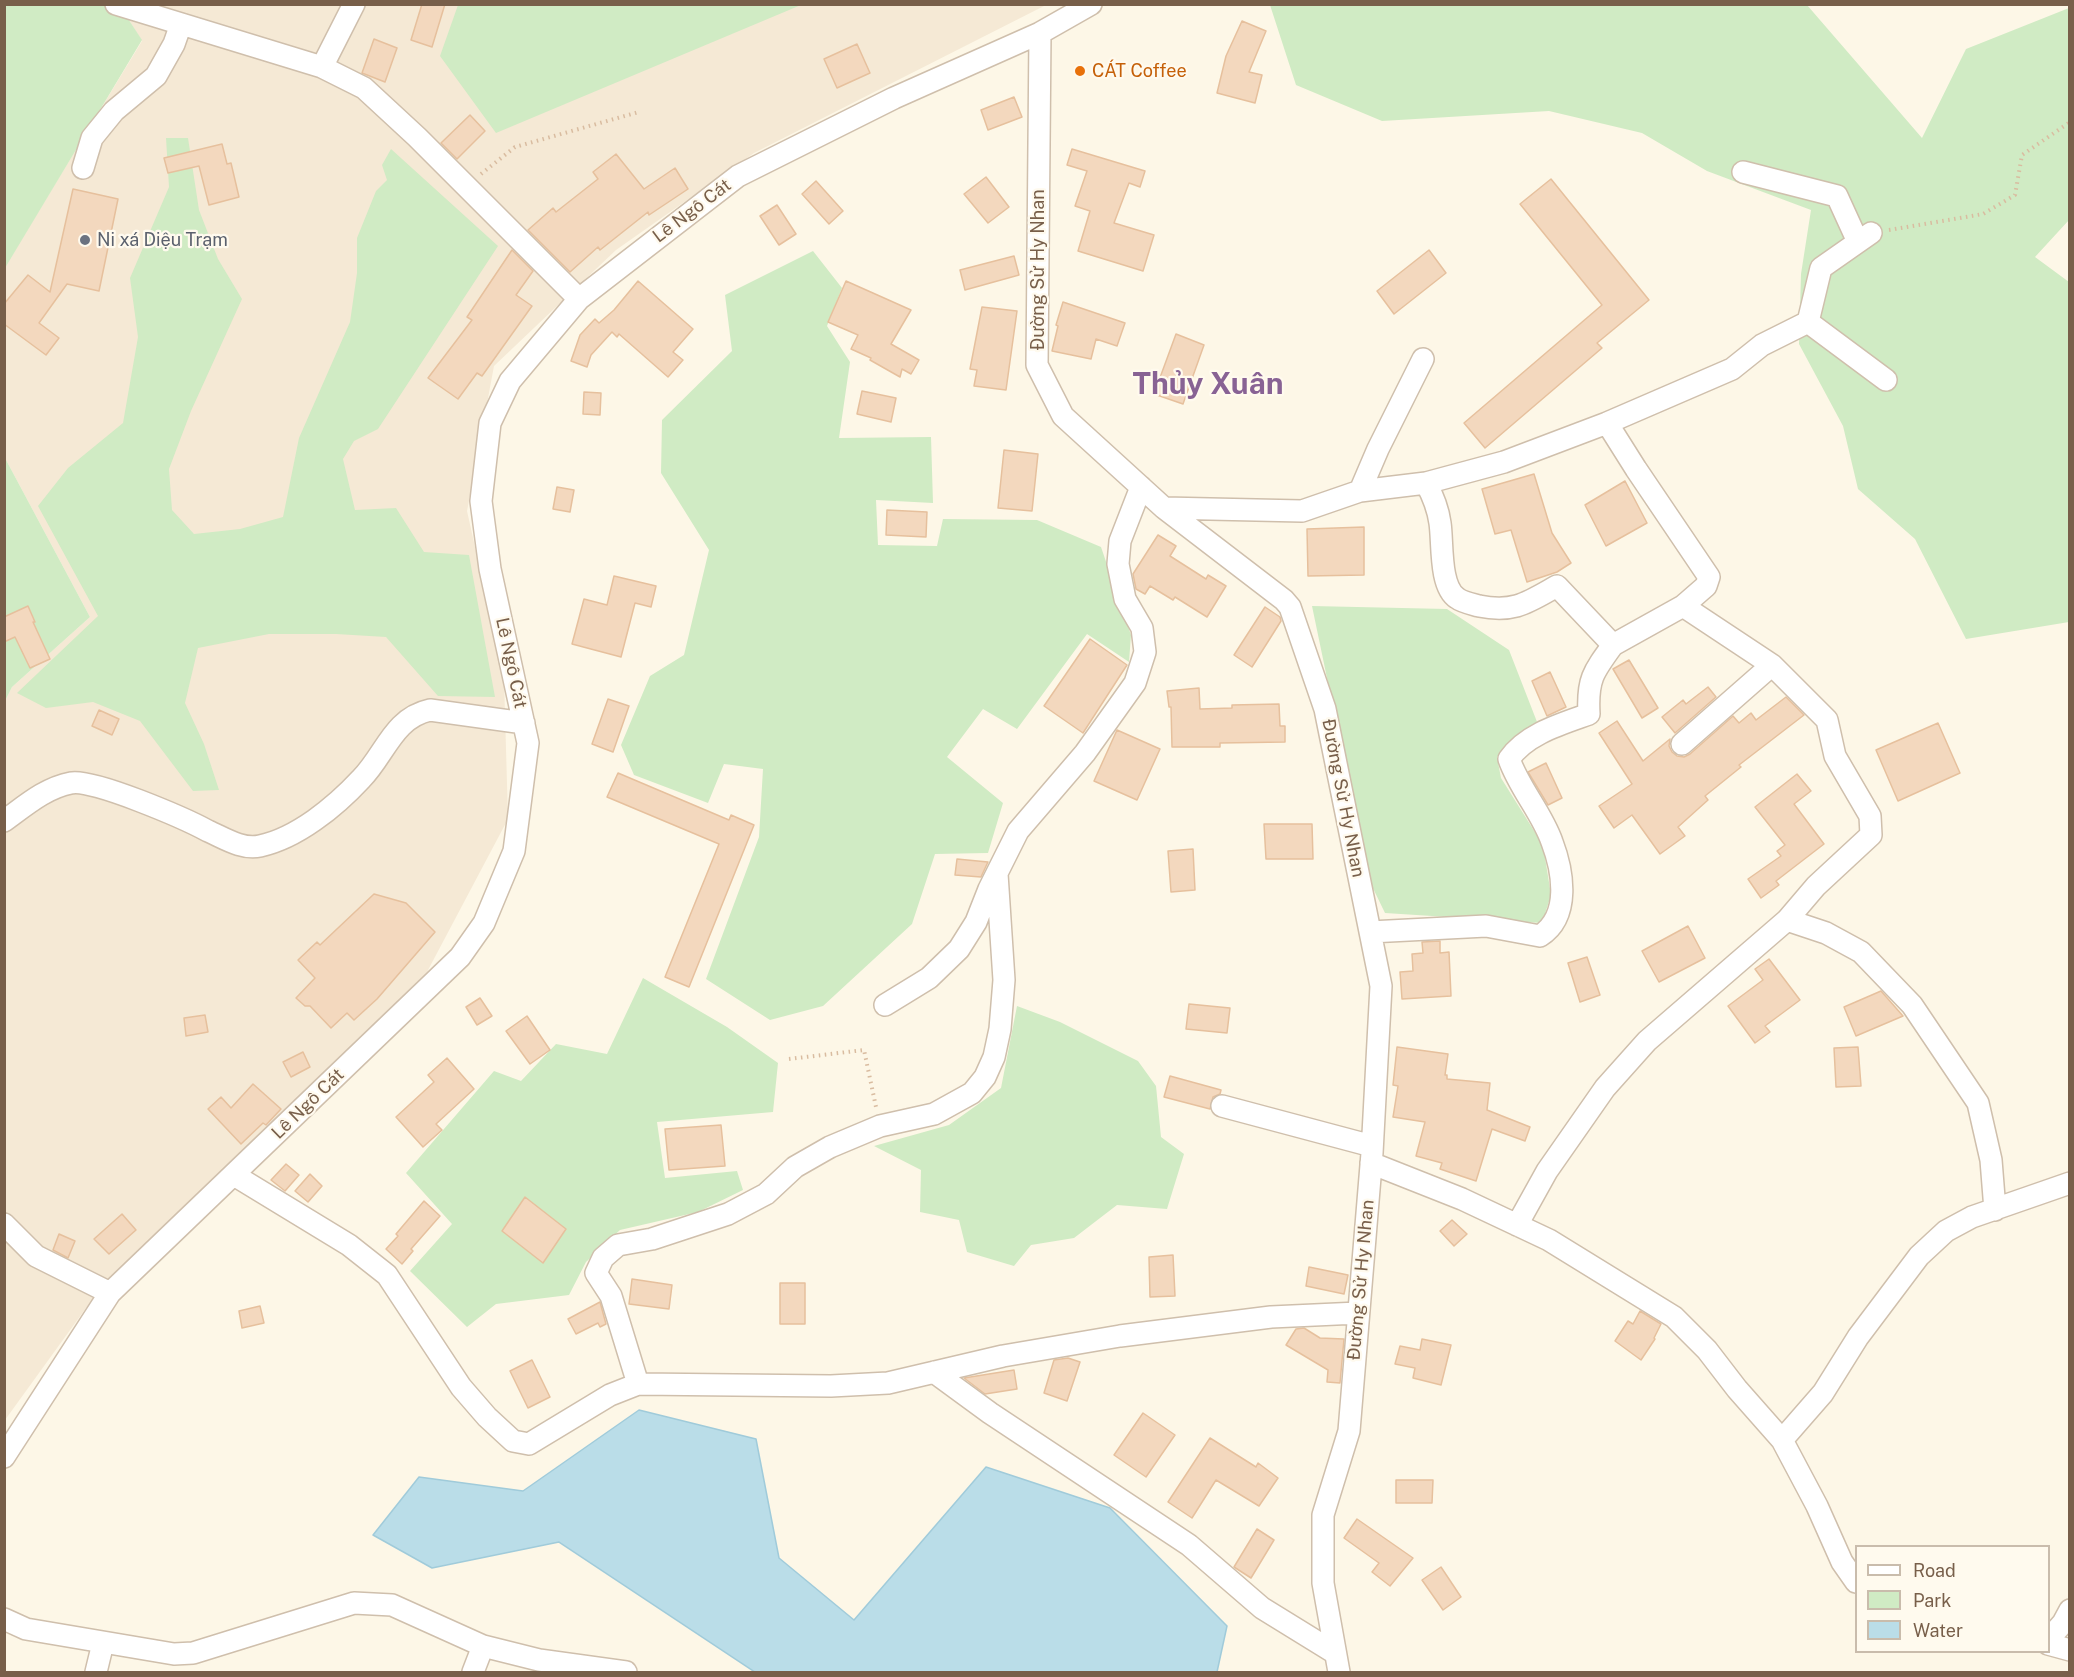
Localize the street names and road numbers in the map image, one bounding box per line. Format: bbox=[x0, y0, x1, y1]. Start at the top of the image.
street label: Lê Ngô Cát bbox=[649, 175, 735, 247]
street label: Đường Sử Hy Nhan bbox=[1027, 189, 1049, 351]
street label: Lê Ngô Cát bbox=[491, 616, 531, 710]
street label: Đường Sử Hy Nhan bbox=[1317, 717, 1369, 879]
street label: Lê Ngô Cát bbox=[267, 1064, 349, 1144]
street label: Đường Sử Hy Nhan bbox=[1343, 1199, 1379, 1361]

